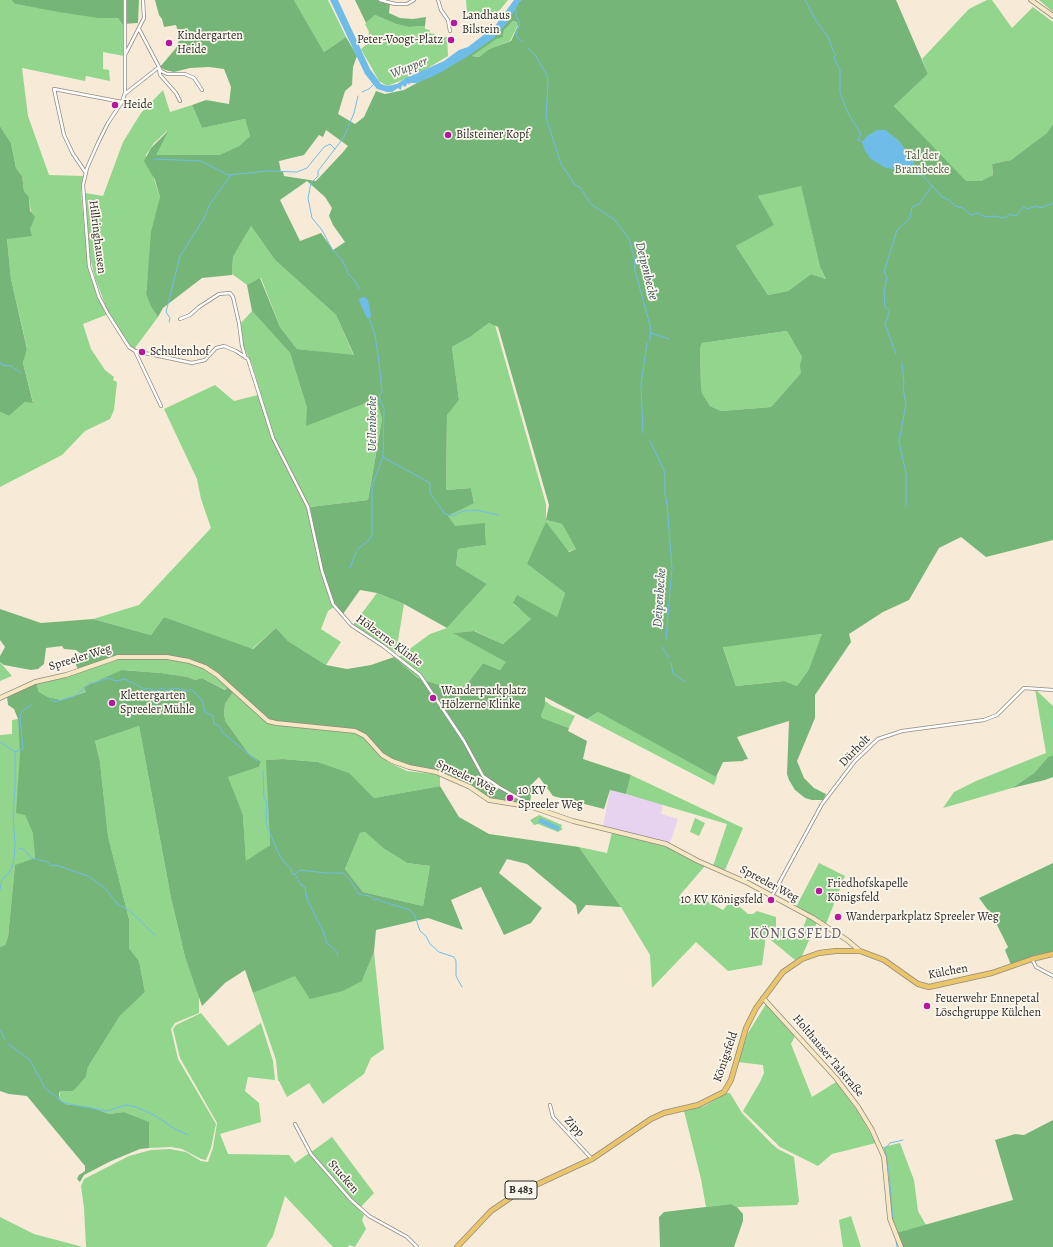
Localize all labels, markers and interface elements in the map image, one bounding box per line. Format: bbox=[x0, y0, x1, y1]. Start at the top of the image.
place label: Landhaus Bilstein bbox=[462, 9, 510, 37]
marker: Landhaus Bilstein bbox=[449, 18, 459, 28]
place label: Kindergarten Heide bbox=[177, 29, 243, 57]
place label: Peter-Voogt-Platz bbox=[357, 33, 443, 47]
marker: Peter-Voogt-Platz bbox=[446, 35, 456, 45]
marker: Kindergarten Heide bbox=[164, 38, 174, 48]
water label: Wupper bbox=[388, 54, 430, 82]
place label: Heide bbox=[123, 98, 152, 112]
marker: Heide bbox=[110, 100, 120, 110]
place label: Bilsteiner Kopf bbox=[456, 128, 529, 142]
marker: Bilsteiner Kopf bbox=[443, 130, 453, 140]
park label: Tal der Brambecke bbox=[895, 149, 949, 177]
street label: Hillringhausen bbox=[85, 199, 109, 275]
water label: Deipenbecke bbox=[631, 240, 661, 302]
place label: Schultenhof bbox=[150, 345, 209, 359]
marker: Schultenhof bbox=[137, 347, 147, 357]
water label: Uellenbecke bbox=[365, 396, 381, 452]
water label: Deipenbecke bbox=[650, 568, 670, 628]
street label: Hölzerne Klinke bbox=[353, 612, 425, 670]
street label: Spreeler Weg bbox=[47, 642, 113, 674]
place label: Wanderparkplatz Hölzerne Klinke bbox=[441, 684, 527, 712]
place label: Klettergarten Spreeler Mühle bbox=[120, 689, 194, 717]
marker: Wanderparkplatz Hölzerne Klinke bbox=[428, 693, 438, 703]
marker: Klettergarten Spreeler Mühle bbox=[107, 698, 117, 708]
street label: Dürholt bbox=[836, 732, 874, 770]
street label: Spreeler Weg bbox=[434, 757, 498, 797]
place label: 10 KV Spreeler Weg bbox=[518, 784, 583, 812]
marker: 10 KV Spreeler Weg bbox=[505, 793, 515, 803]
street label: Spreeler Weg bbox=[737, 862, 801, 906]
place label: Friedhofskapelle Königsfeld bbox=[827, 877, 908, 905]
marker: Friedhofskapelle Königsfeld bbox=[814, 886, 824, 896]
place label: 10 KV Königsfeld bbox=[680, 893, 763, 907]
marker: 10 KV Königsfeld bbox=[766, 895, 776, 905]
place label: Wanderparkplatz Spreeler Weg bbox=[846, 910, 999, 924]
marker: Wanderparkplatz Spreeler Weg bbox=[833, 912, 843, 922]
district label: KÖNIGSFELD bbox=[750, 927, 842, 943]
street label: Külchen bbox=[927, 961, 969, 983]
place label: Feuerwehr Ennepetal Löschgruppe Külchen bbox=[935, 992, 1041, 1020]
marker: Feuerwehr Ennepetal Löschgruppe Külchen bbox=[922, 1001, 932, 1011]
street label: Holthauser Talstraße bbox=[789, 1012, 867, 1100]
street label: Königsfeld bbox=[711, 1030, 741, 1084]
street label: Zipp bbox=[561, 1114, 587, 1140]
street label: Stucken bbox=[325, 1157, 361, 1197]
road number: B 483 bbox=[505, 1181, 537, 1199]

